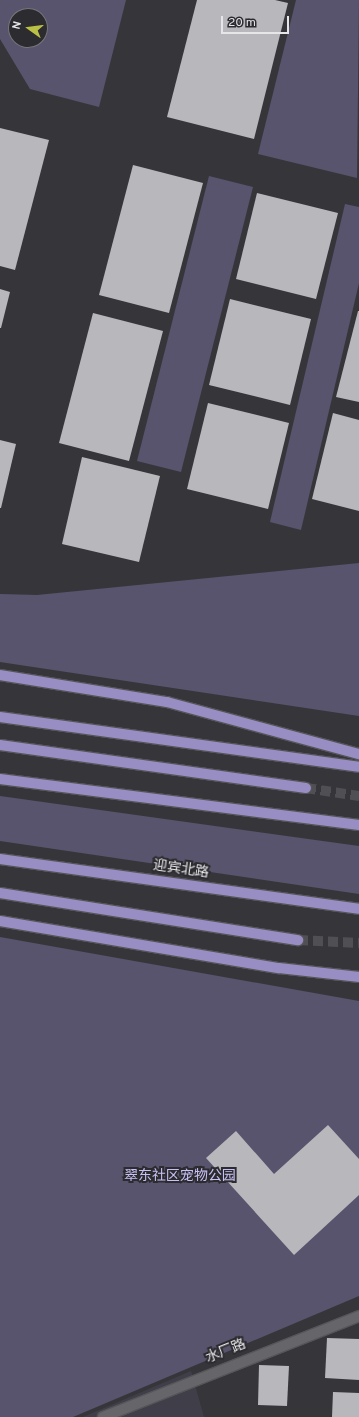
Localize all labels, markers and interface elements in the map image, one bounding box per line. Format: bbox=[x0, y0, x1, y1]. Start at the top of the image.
north arrow bbox=[8, 8, 48, 48]
scale bar bbox=[223, 8, 291, 34]
text: 20 m bbox=[228, 15, 256, 31]
text: N bbox=[10, 20, 25, 31]
street label: 迎宾北路 bbox=[152, 858, 210, 882]
park label: 翠东社区宠物公园 bbox=[124, 1169, 236, 1185]
street label: 水厂路 bbox=[203, 1336, 249, 1368]

